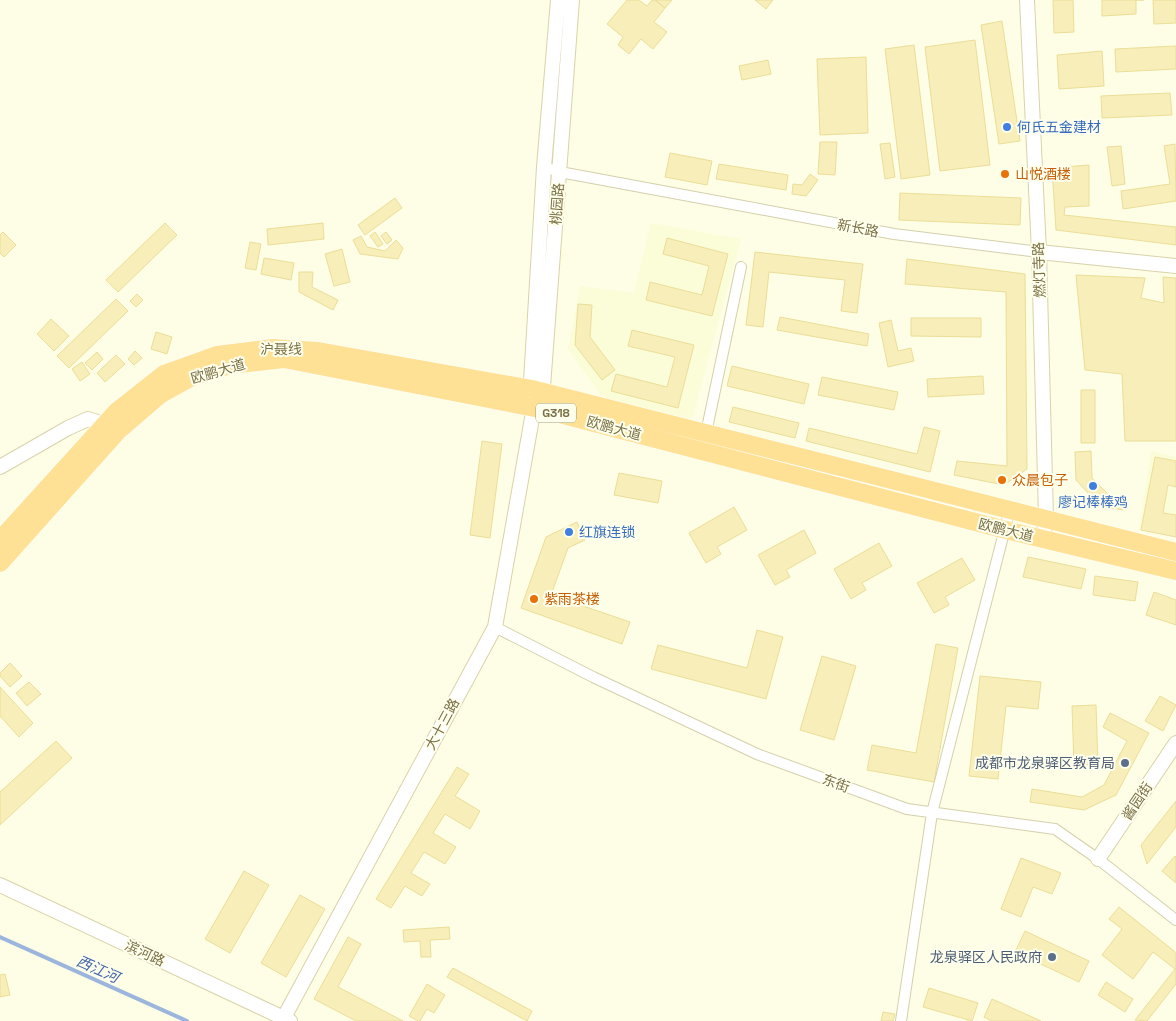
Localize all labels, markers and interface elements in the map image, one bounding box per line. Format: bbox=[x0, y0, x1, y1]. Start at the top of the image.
place label: 何氏五金建材 bbox=[1017, 118, 1101, 136]
marker: 何氏五金建材 bbox=[1001, 121, 1013, 133]
place label: 山悦酒楼 bbox=[1015, 165, 1071, 183]
marker: 山悦酒楼 bbox=[999, 168, 1011, 180]
street label: 桃园路 bbox=[547, 182, 567, 226]
street label: 新长路 bbox=[836, 215, 880, 241]
street label: 燃灯寺路 bbox=[1029, 242, 1049, 298]
street label: 沪聂线 bbox=[260, 340, 302, 358]
street label: 欧鹏大道 bbox=[189, 355, 247, 387]
road number: G318 bbox=[536, 403, 576, 422]
street label: 欧鹏大道 bbox=[585, 412, 643, 444]
place label: 众晨包子 bbox=[1012, 471, 1068, 489]
marker: 众晨包子 bbox=[996, 474, 1008, 486]
marker: 廖记棒棒鸡 bbox=[1087, 480, 1099, 492]
place label: 廖记棒棒鸡 bbox=[1058, 493, 1128, 511]
street label: 欧鹏大道 bbox=[977, 514, 1035, 546]
place label: 红旗连锁 bbox=[579, 523, 635, 541]
marker: 红旗连锁 bbox=[563, 526, 575, 538]
place label: 紫雨茶楼 bbox=[544, 590, 600, 608]
marker: 紫雨茶楼 bbox=[528, 593, 540, 605]
street label: 大十三路 bbox=[421, 695, 463, 753]
place label: 成都市龙泉驿区教育局 bbox=[975, 754, 1115, 772]
marker: 成都市龙泉驿区教育局 bbox=[1119, 757, 1131, 769]
street label: 东街 bbox=[820, 770, 852, 796]
street label: 酱园街 bbox=[1118, 779, 1156, 823]
street label: 滨河路 bbox=[122, 936, 168, 970]
place label: 龙泉驿区人民政府 bbox=[930, 948, 1042, 966]
water label: 西江河 bbox=[74, 951, 125, 988]
marker: 龙泉驿区人民政府 bbox=[1046, 951, 1058, 963]

